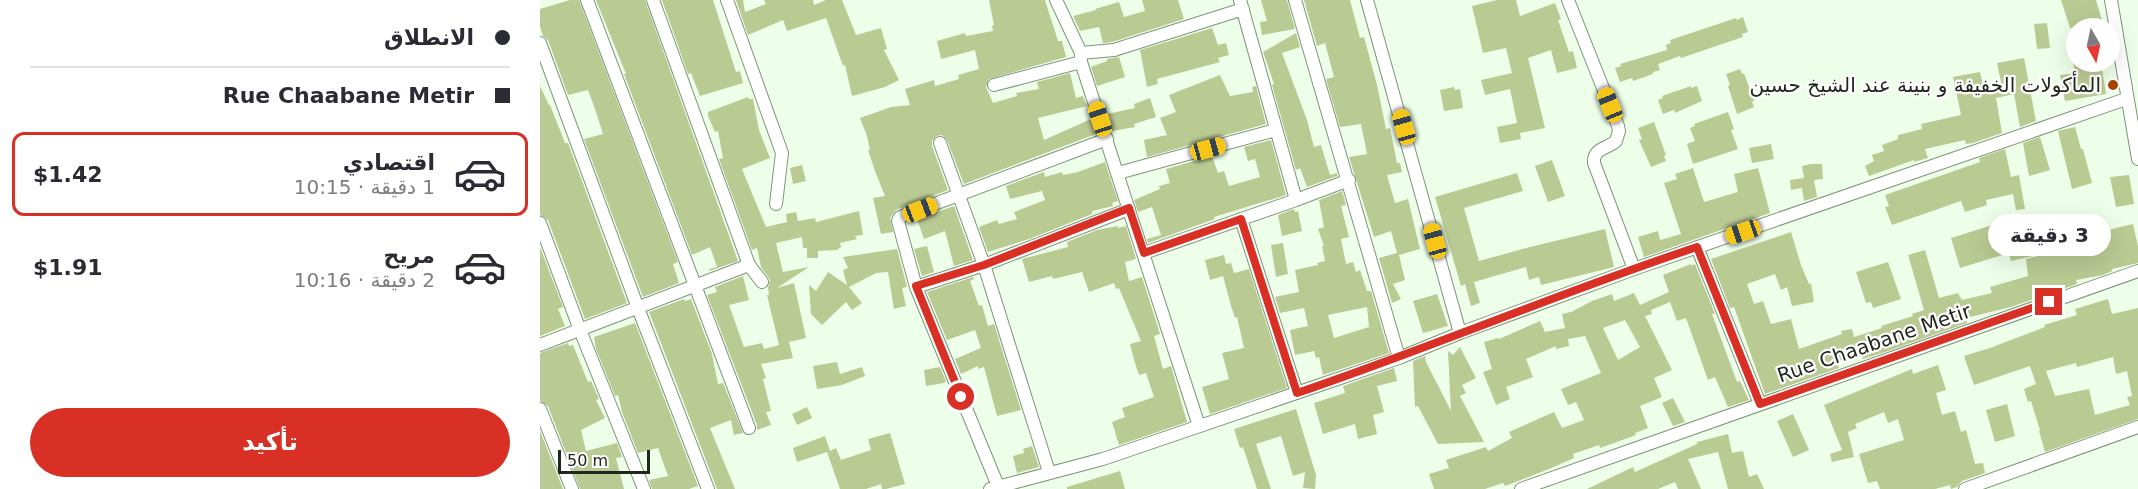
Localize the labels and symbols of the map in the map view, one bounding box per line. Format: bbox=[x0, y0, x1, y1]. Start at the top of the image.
north arrow bbox=[2066, 18, 2120, 72]
place label: المأكولات الخفيفة و بنينة عند الشيخ حسين bbox=[1749, 71, 2101, 97]
marker: المأكولات الخفيفة و بنينة عند الشيخ حسين bbox=[2106, 78, 2120, 92]
car bbox=[1595, 85, 1625, 125]
car bbox=[1086, 99, 1114, 139]
car bbox=[1390, 107, 1418, 147]
car bbox=[1188, 136, 1228, 162]
car bbox=[900, 195, 940, 225]
callout: 3 دقيقة bbox=[1988, 215, 2110, 257]
car bbox=[1723, 218, 1763, 246]
car bbox=[1422, 221, 1448, 261]
route end bbox=[2035, 288, 2062, 315]
street label: Rue Chaabane Metir bbox=[1774, 298, 1975, 387]
route start bbox=[947, 383, 974, 410]
scale bar bbox=[558, 447, 650, 474]

